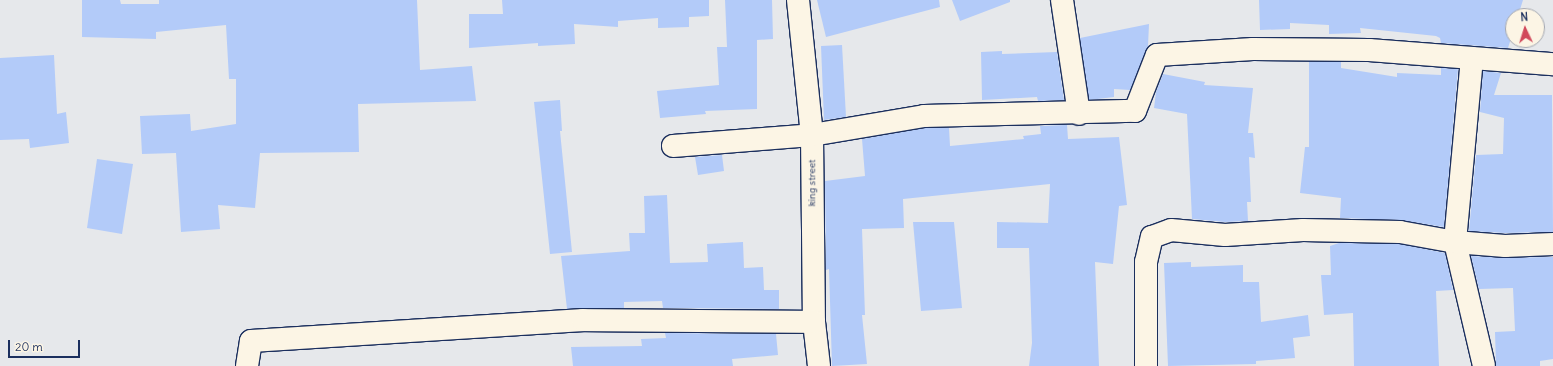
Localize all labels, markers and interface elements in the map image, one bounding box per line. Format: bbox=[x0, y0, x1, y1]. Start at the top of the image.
north arrow bbox=[1505, 8, 1545, 48]
text: N bbox=[1520, 10, 1529, 24]
street label: king street bbox=[806, 160, 818, 206]
scale bar bbox=[10, 332, 82, 358]
text: 20 m bbox=[15, 339, 43, 354]

